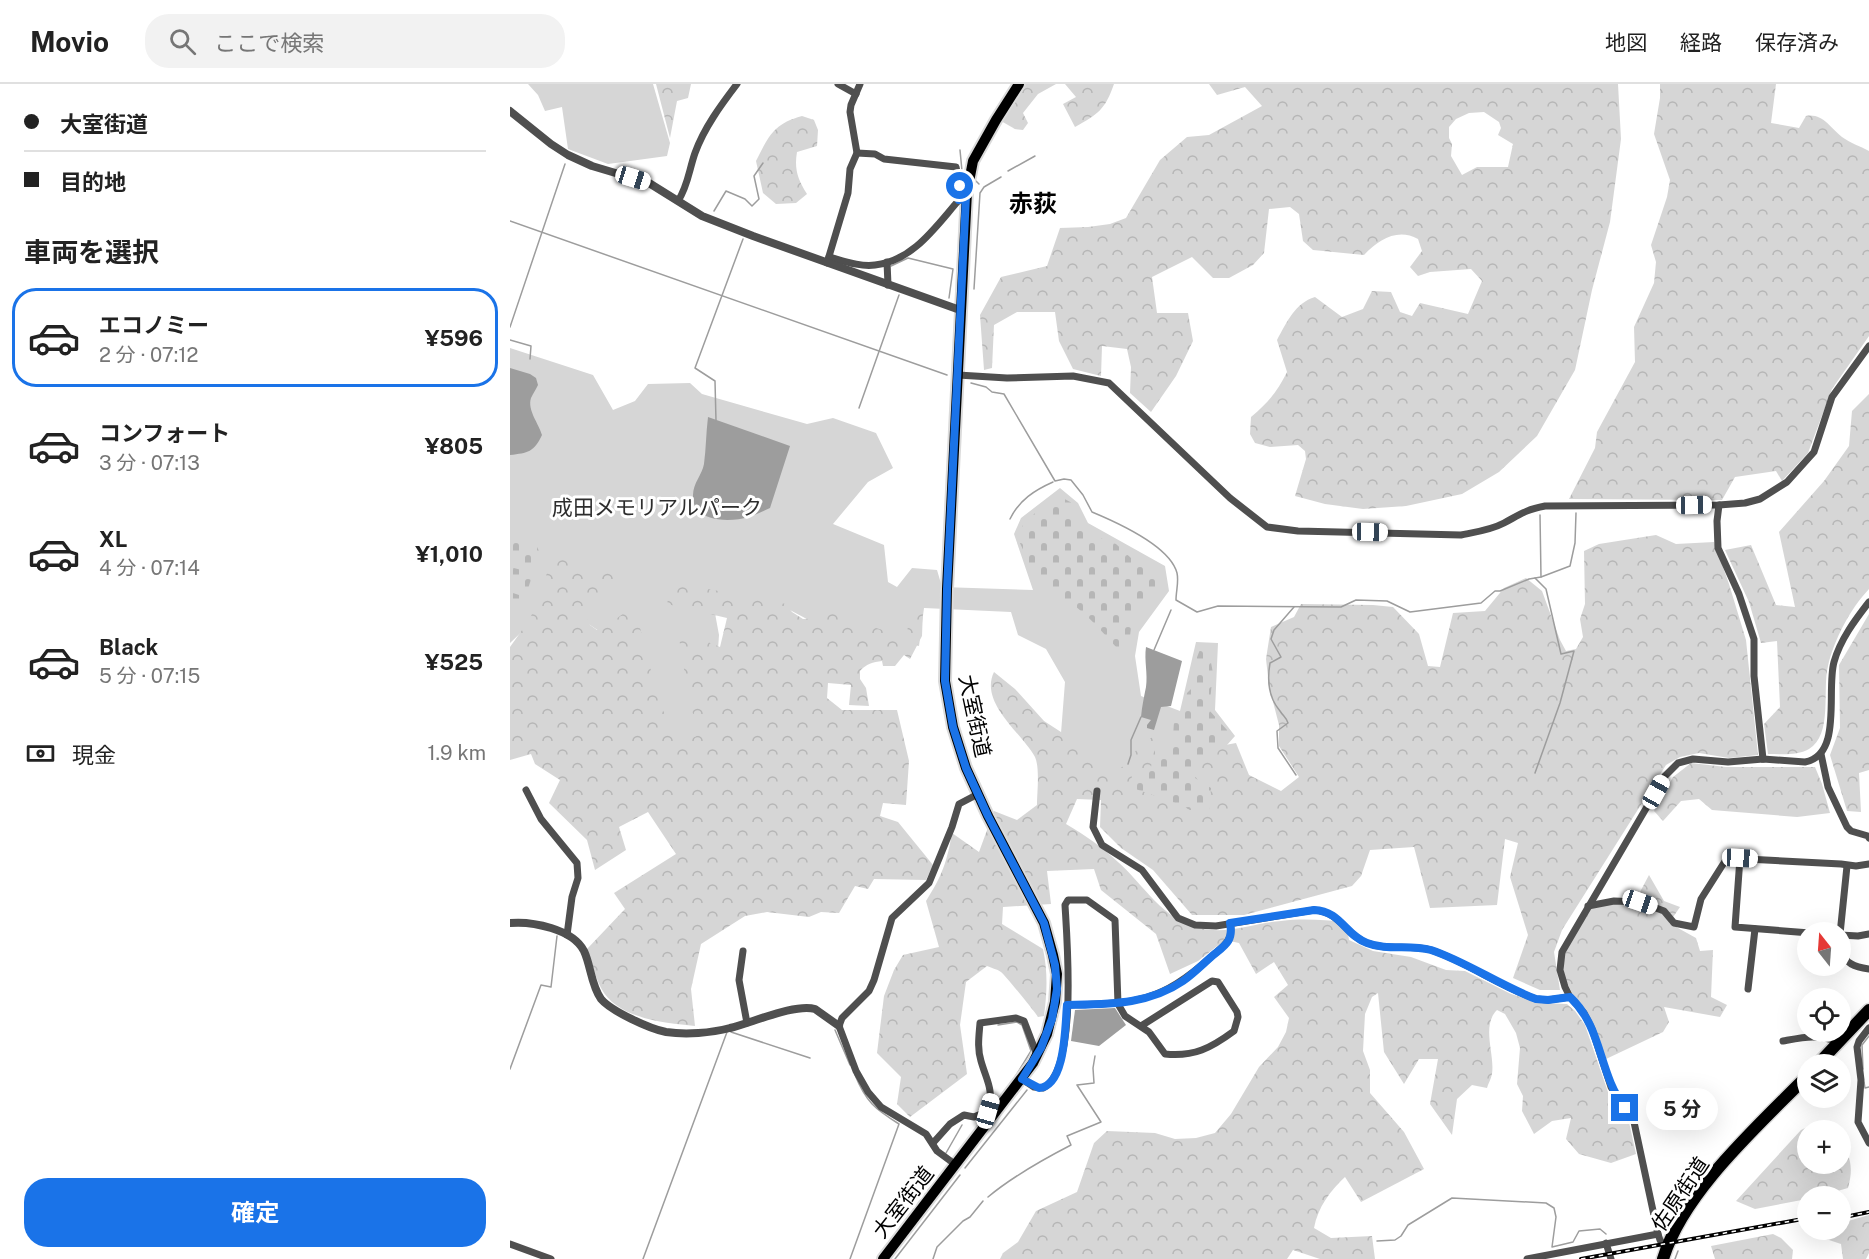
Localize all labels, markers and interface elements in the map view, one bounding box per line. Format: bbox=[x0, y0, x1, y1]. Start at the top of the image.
search box bbox=[145, 14, 565, 68]
text: Movio bbox=[30, 25, 109, 58]
icon: search bbox=[166, 25, 199, 58]
text: ここで検索 bbox=[214, 30, 324, 56]
text: 地図 bbox=[1605, 30, 1647, 55]
text: 経路 bbox=[1680, 30, 1722, 55]
text: 保存済み bbox=[1755, 30, 1839, 55]
text: 大室街道 bbox=[60, 111, 148, 137]
car bbox=[613, 164, 653, 192]
text: 目的地 bbox=[60, 169, 126, 195]
route start bbox=[946, 172, 973, 199]
district label: 赤荻 bbox=[1009, 189, 1057, 217]
text: 車両を選択 bbox=[24, 236, 159, 268]
icon: car bbox=[27, 311, 81, 365]
text: エコノミー bbox=[99, 312, 209, 338]
text: ¥596 bbox=[425, 325, 483, 351]
text: 2 分 · 07:12 bbox=[99, 343, 198, 367]
icon: car bbox=[27, 419, 81, 473]
text: コンフォート bbox=[99, 420, 230, 446]
text: ¥805 bbox=[425, 433, 483, 459]
text: 3 分 · 07:13 bbox=[99, 451, 200, 475]
park label: 成田メモリアルパーク bbox=[552, 495, 762, 520]
car bbox=[1676, 496, 1712, 514]
car bbox=[1352, 523, 1388, 541]
text: XL bbox=[99, 526, 127, 552]
icon: car bbox=[27, 527, 81, 581]
text: ¥1,010 bbox=[415, 541, 483, 567]
text: 4 分 · 07:14 bbox=[99, 556, 200, 580]
text: Black bbox=[99, 634, 158, 660]
icon: car bbox=[27, 635, 81, 689]
text: ¥525 bbox=[425, 649, 483, 675]
text: 5 分 · 07:15 bbox=[99, 664, 200, 688]
street label: 大室街道 bbox=[954, 672, 996, 760]
icon: cash bbox=[24, 737, 57, 770]
text: 1.9 km bbox=[427, 741, 486, 765]
text: 現金 bbox=[72, 742, 116, 768]
car bbox=[1639, 772, 1673, 812]
car bbox=[1722, 848, 1758, 868]
car bbox=[1620, 888, 1660, 916]
north arrow bbox=[1797, 922, 1851, 976]
map controls bbox=[1797, 922, 1851, 1240]
button: locate bbox=[1797, 988, 1851, 1042]
button: layers bbox=[1797, 1054, 1851, 1108]
callout: 5 分 bbox=[1646, 1087, 1718, 1129]
car bbox=[974, 1091, 1002, 1131]
route end bbox=[1611, 1094, 1638, 1121]
text: 5 分 bbox=[1663, 1097, 1701, 1121]
button: + bbox=[1797, 1120, 1851, 1174]
street label: 佐原街道 bbox=[1646, 1152, 1714, 1236]
street label: 大室街道 bbox=[867, 1161, 939, 1243]
button: 確定 bbox=[24, 1178, 486, 1247]
button: − bbox=[1797, 1186, 1851, 1240]

